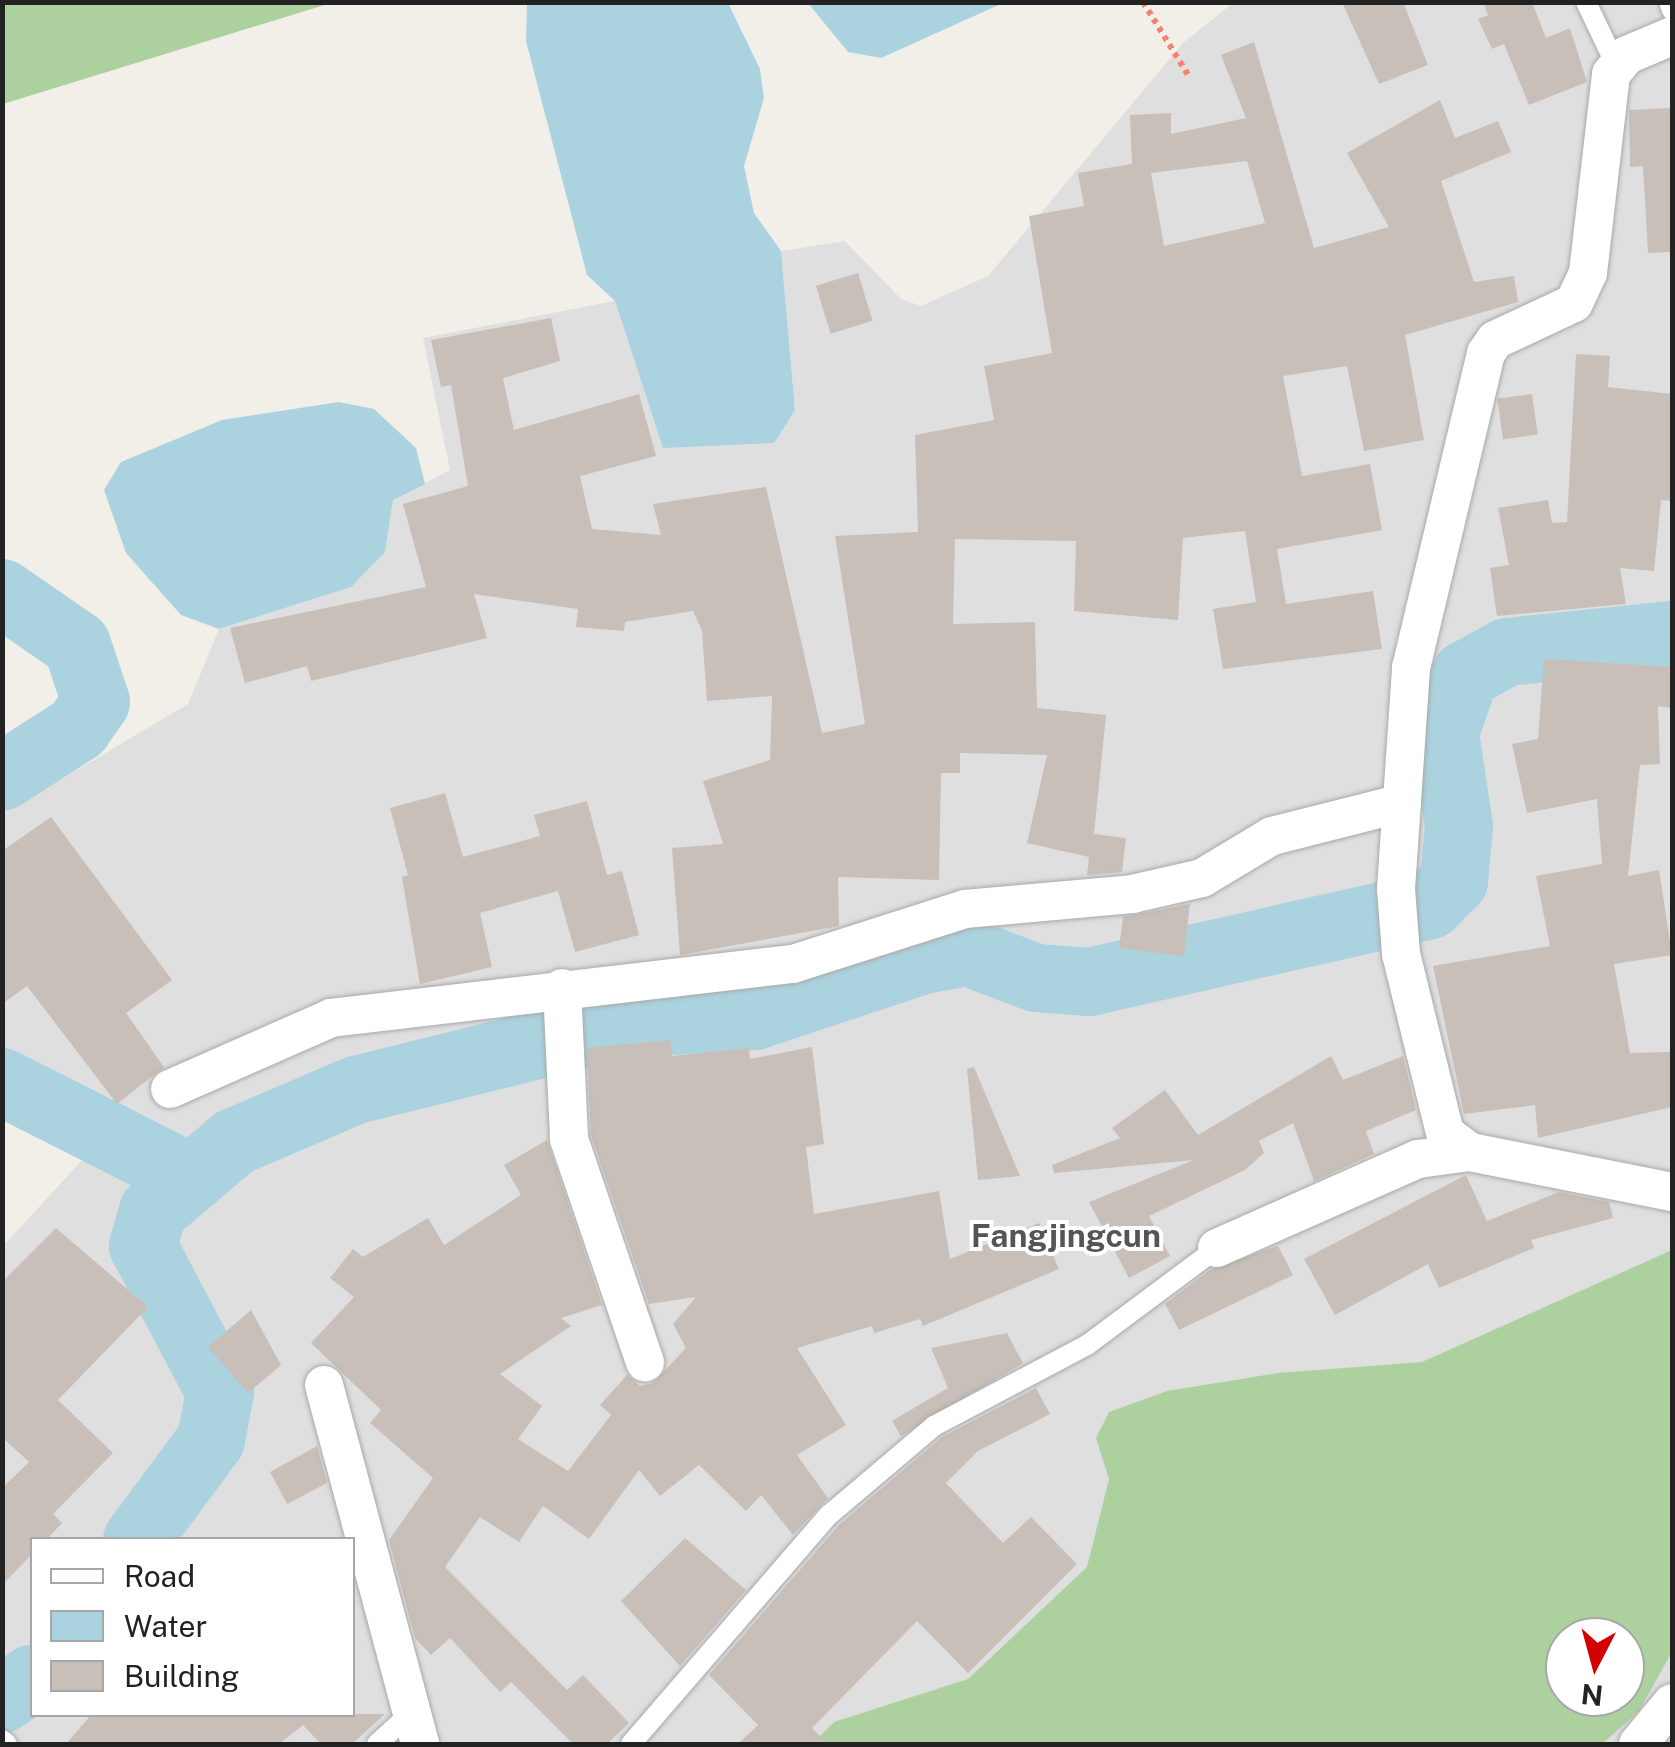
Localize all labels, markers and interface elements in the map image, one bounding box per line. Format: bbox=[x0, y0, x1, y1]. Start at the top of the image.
district label: Fangjingcun bbox=[971, 1217, 1161, 1255]
legend bbox=[30, 1537, 355, 1717]
text: Road bbox=[124, 1558, 195, 1594]
text: Water bbox=[124, 1608, 207, 1644]
north arrow bbox=[1545, 1617, 1645, 1717]
text: Building bbox=[124, 1658, 239, 1694]
text: N bbox=[1579, 1678, 1605, 1713]

